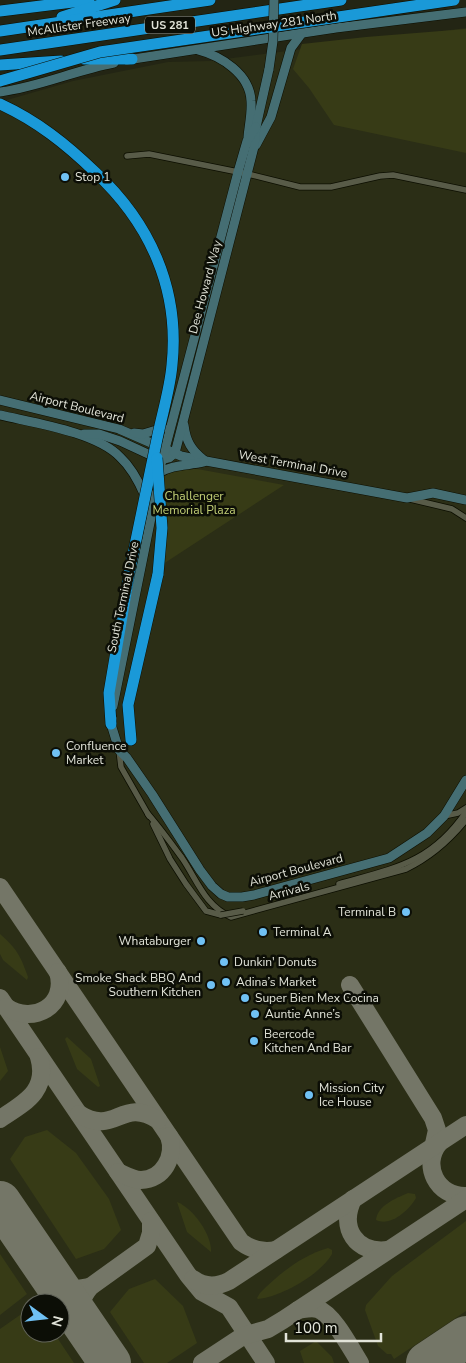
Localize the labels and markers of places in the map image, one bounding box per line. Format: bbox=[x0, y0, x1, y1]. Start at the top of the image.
place label: Stop 1 bbox=[75, 169, 110, 185]
marker: Stop 1 bbox=[59, 171, 71, 183]
place label: Confluence Market bbox=[66, 738, 126, 768]
marker: Confluence Market bbox=[50, 747, 62, 759]
place label: Terminal B bbox=[338, 904, 396, 920]
marker: Terminal B bbox=[400, 906, 412, 918]
place label: Terminal A bbox=[273, 924, 332, 940]
marker: Terminal A bbox=[257, 926, 269, 938]
place label: Whataburger bbox=[118, 933, 192, 949]
marker: Whataburger bbox=[195, 935, 207, 947]
place label: Dunkin' Donuts bbox=[234, 954, 317, 970]
marker: Dunkin' Donuts bbox=[218, 956, 230, 968]
place label: Smoke Shack BBQ And Southern Kitchen bbox=[75, 970, 201, 1000]
place label: Adina’s Market bbox=[236, 974, 317, 990]
marker: Adina’s Market bbox=[220, 976, 232, 988]
marker: Smoke Shack BBQ And Southern Kitchen bbox=[205, 979, 217, 991]
place label: Super Bien Mex Cocina bbox=[255, 990, 379, 1006]
marker: Super Bien Mex Cocina bbox=[239, 992, 251, 1004]
place label: Auntie Anne’s bbox=[265, 1006, 341, 1022]
marker: Auntie Anne’s bbox=[249, 1008, 261, 1020]
place label: Beercode Kitchen And Bar bbox=[264, 1026, 352, 1056]
marker: Beercode Kitchen And Bar bbox=[248, 1035, 260, 1047]
place label: Mission City Ice House bbox=[319, 1080, 385, 1110]
marker: Mission City Ice House bbox=[303, 1089, 315, 1101]

